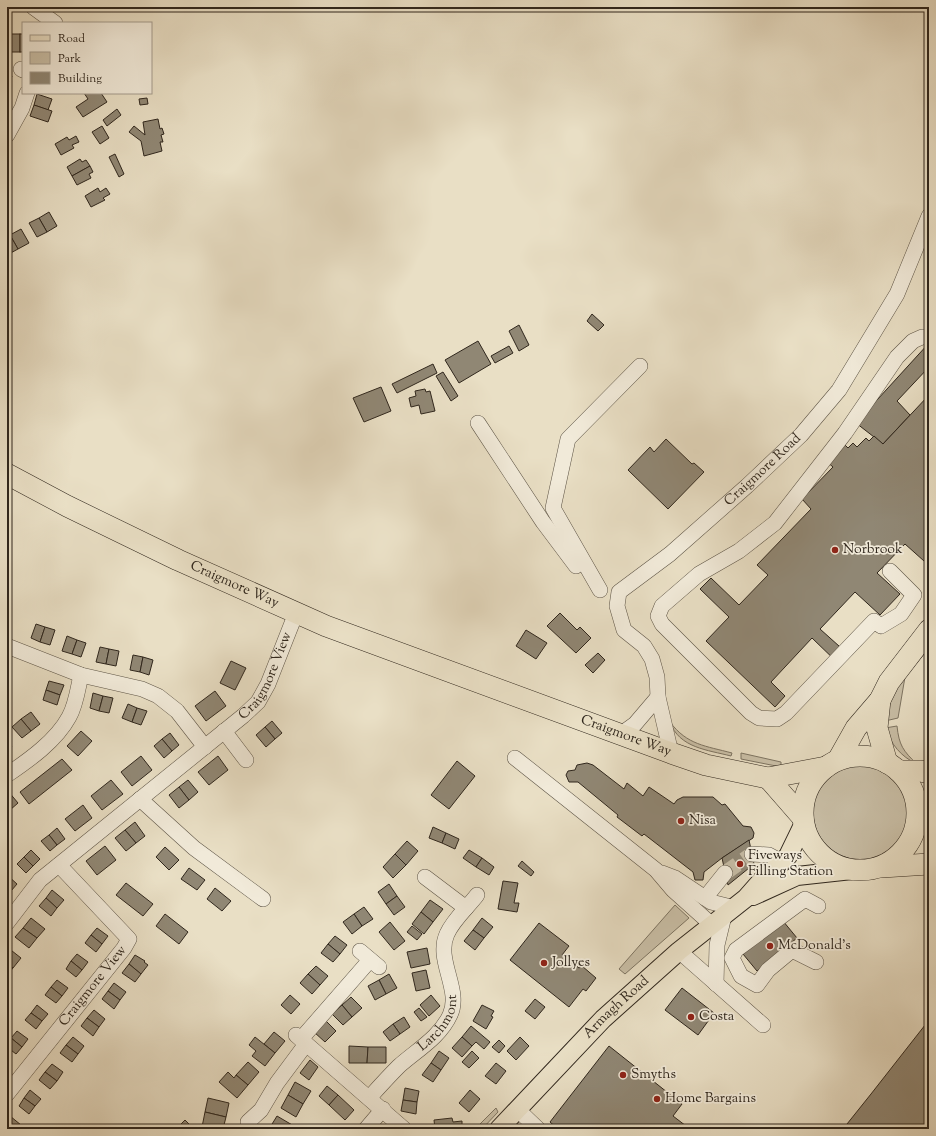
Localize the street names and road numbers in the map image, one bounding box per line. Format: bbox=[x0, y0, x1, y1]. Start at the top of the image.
street label: Craigmore Road bbox=[720, 429, 806, 511]
street label: Craigmore Way bbox=[187, 557, 282, 614]
street label: Craigmore View bbox=[234, 629, 298, 725]
street label: Craigmore Way bbox=[578, 711, 674, 762]
street label: Craigmore View bbox=[55, 941, 132, 1031]
street label: Armagh Road bbox=[579, 972, 654, 1043]
street label: Larchmont bbox=[414, 993, 463, 1057]

